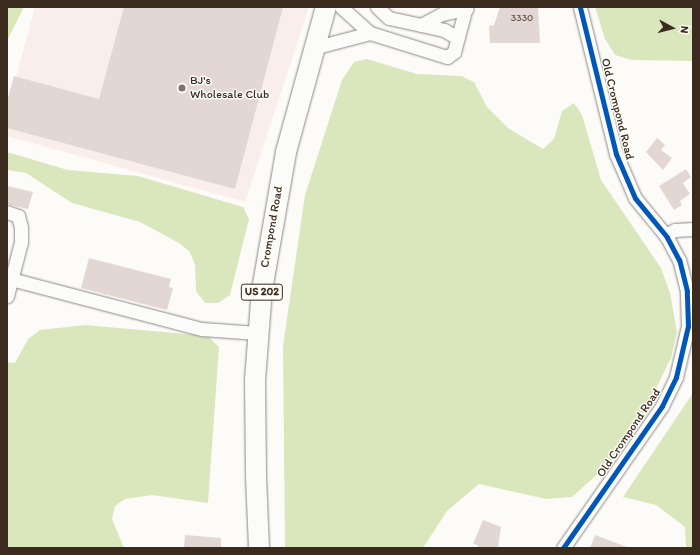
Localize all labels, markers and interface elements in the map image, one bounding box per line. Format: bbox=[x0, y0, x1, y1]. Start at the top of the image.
north arrow bbox=[652, 8, 692, 48]
house number: 3330 bbox=[511, 12, 533, 24]
text: N bbox=[678, 25, 691, 34]
street label: Old Crompond Road bbox=[597, 57, 637, 161]
place label: BJ's Wholesale Club bbox=[190, 74, 269, 102]
marker: BJ's Wholesale Club bbox=[177, 83, 187, 93]
street label: Crompond Road bbox=[258, 185, 286, 269]
road number: US 202 bbox=[240, 283, 284, 301]
street label: Old Crompond Road bbox=[594, 386, 664, 480]

